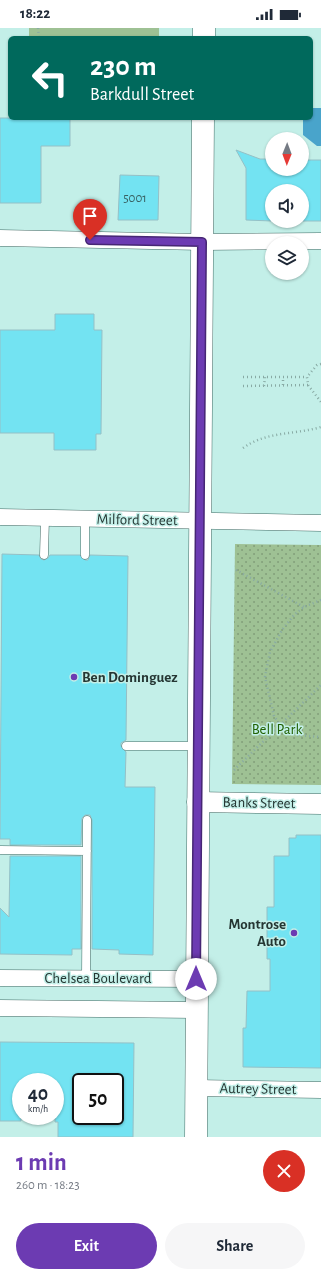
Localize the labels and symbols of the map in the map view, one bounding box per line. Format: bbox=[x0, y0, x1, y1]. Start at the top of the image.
north arrow bbox=[265, 132, 309, 176]
house number: 5001 bbox=[123, 192, 147, 205]
pin bbox=[73, 199, 107, 240]
street label: Milford Street bbox=[96, 512, 178, 528]
place label: Ben Dominguez bbox=[82, 670, 178, 685]
marker: Ben Dominguez bbox=[69, 672, 79, 682]
park label: Bell Park bbox=[252, 722, 302, 737]
street label: Banks Street bbox=[222, 795, 296, 811]
place label: Montrose Auto bbox=[228, 917, 286, 949]
marker: Montrose Auto bbox=[289, 928, 299, 938]
position arrow bbox=[175, 958, 217, 1000]
street label: Chelsea Boulevard bbox=[44, 971, 152, 986]
speed limit sign: 50 bbox=[72, 1073, 124, 1125]
street label: Autrey Street bbox=[219, 1081, 297, 1097]

